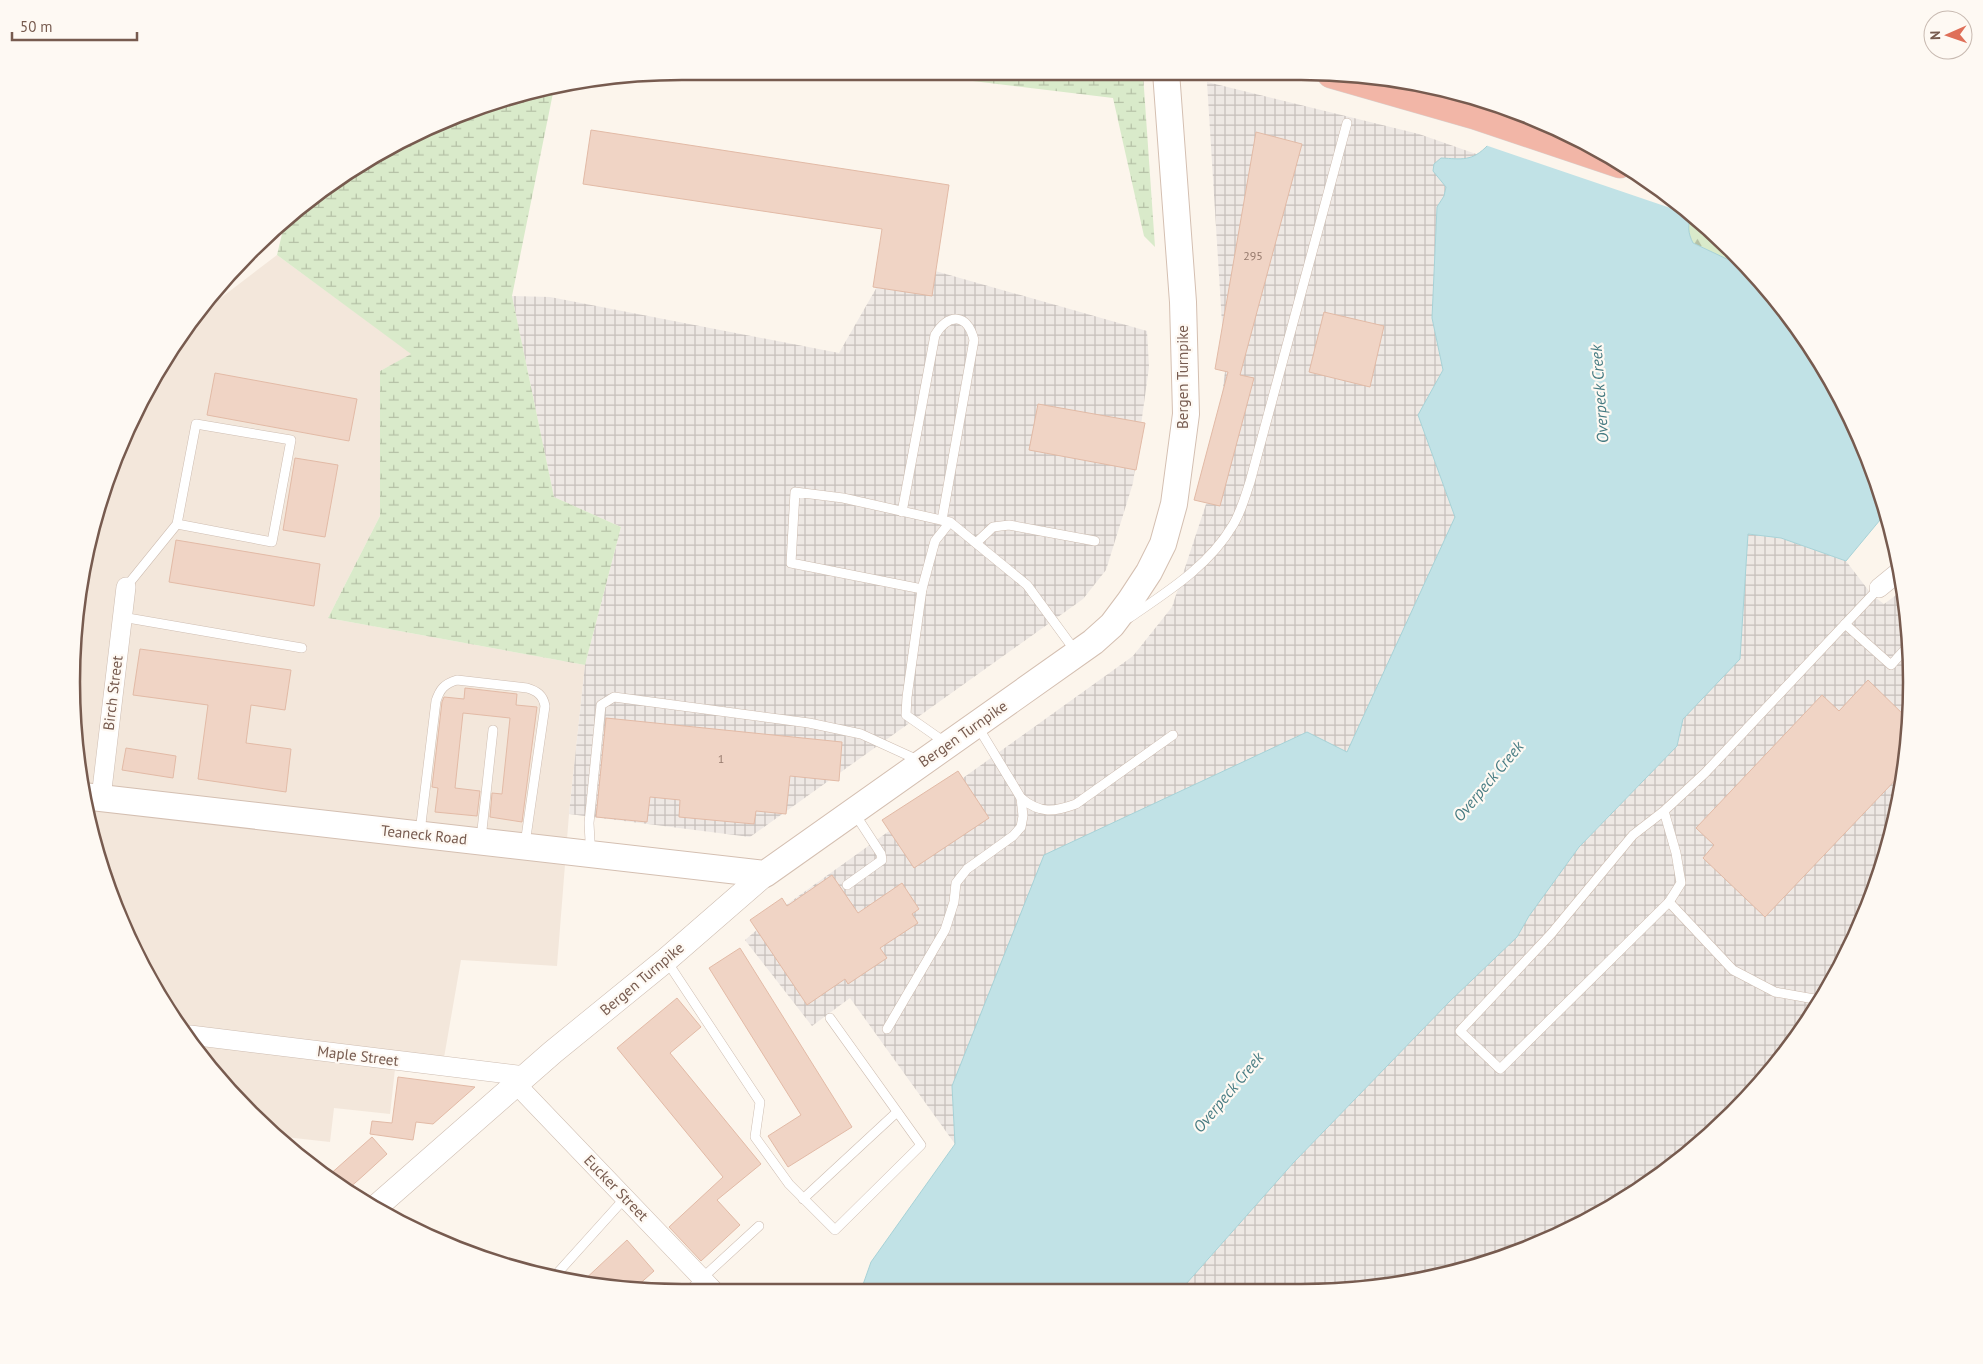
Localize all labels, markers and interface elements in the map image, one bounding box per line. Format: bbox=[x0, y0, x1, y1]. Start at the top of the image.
scale bar bbox=[12, 10, 138, 42]
north arrow bbox=[1923, 10, 1973, 60]
text: 50 m bbox=[20, 17, 53, 36]
text: N bbox=[1926, 31, 1944, 40]
house number: 295 bbox=[1243, 248, 1263, 263]
street label: Bergen Turnpike bbox=[1173, 325, 1192, 429]
water label: Overpeck Creek bbox=[1586, 343, 1612, 444]
street label: Birch Street bbox=[98, 654, 127, 731]
street label: Bergen Turnpike bbox=[915, 696, 1011, 771]
water label: Overpeck Creek bbox=[1449, 736, 1528, 825]
house number: 1 bbox=[718, 751, 724, 766]
street label: Teaneck Road bbox=[380, 821, 468, 848]
street label: Bergen Turnpike bbox=[596, 938, 688, 1019]
street label: Maple Street bbox=[316, 1041, 400, 1070]
water label: Overpeck Creek bbox=[1189, 1047, 1268, 1136]
street label: Eucker Street bbox=[580, 1151, 653, 1225]

